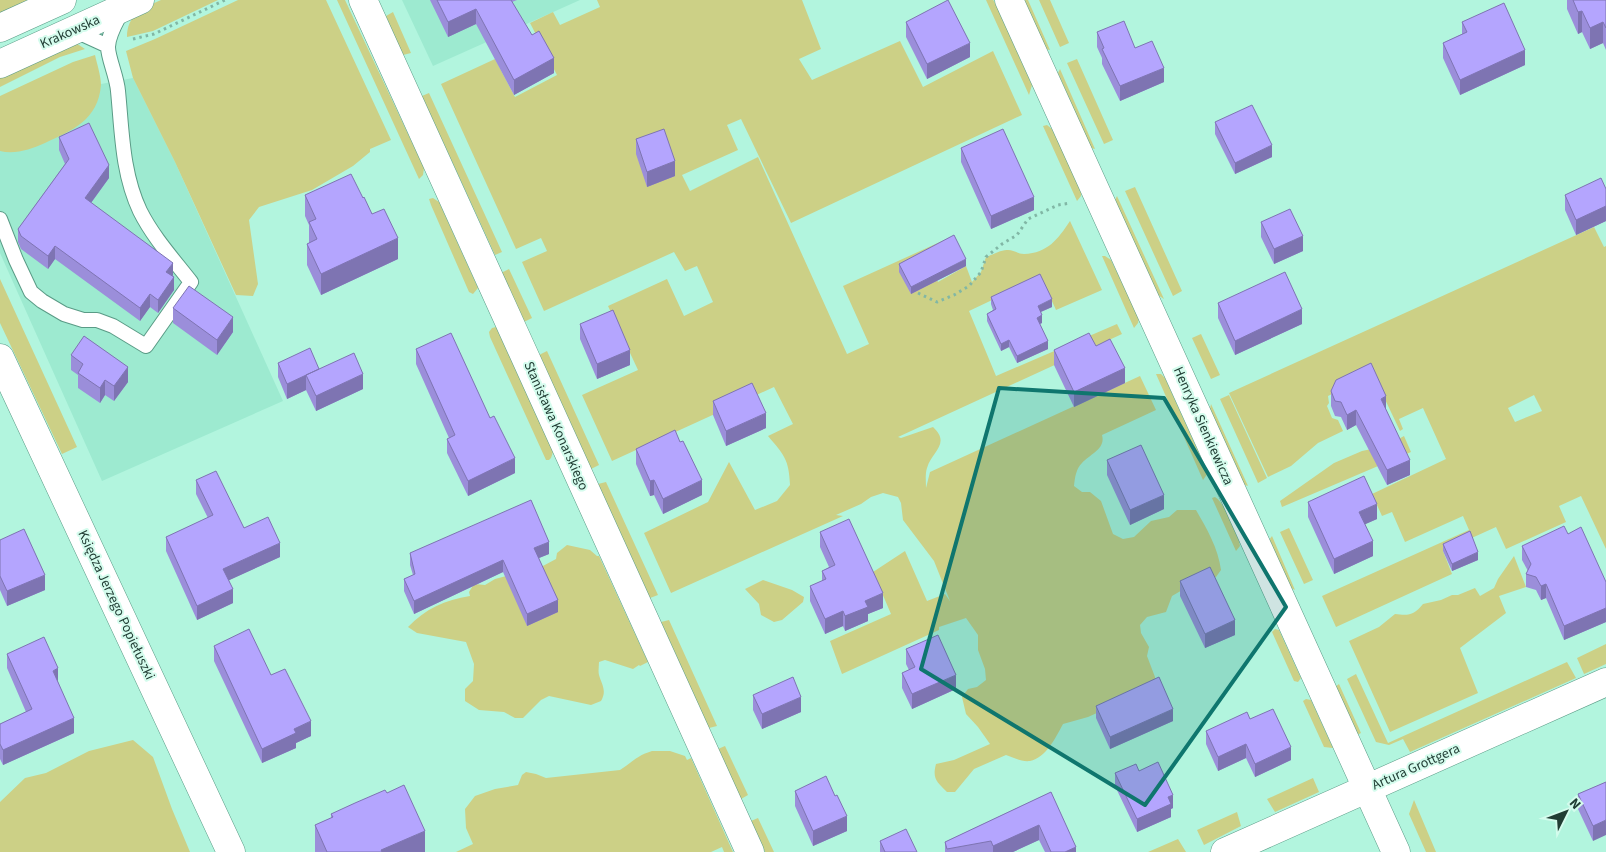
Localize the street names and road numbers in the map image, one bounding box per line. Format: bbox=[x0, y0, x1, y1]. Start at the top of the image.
street label: Krakowska bbox=[37, 10, 103, 54]
street label: Stanisława Konarskiego bbox=[519, 358, 593, 494]
street label: Henryka Sienkiewicza bbox=[1168, 364, 1238, 488]
street label: Księdza Jerzego Popiełuszki bbox=[72, 527, 160, 683]
street label: Artura Grottgera bbox=[1369, 739, 1463, 795]

